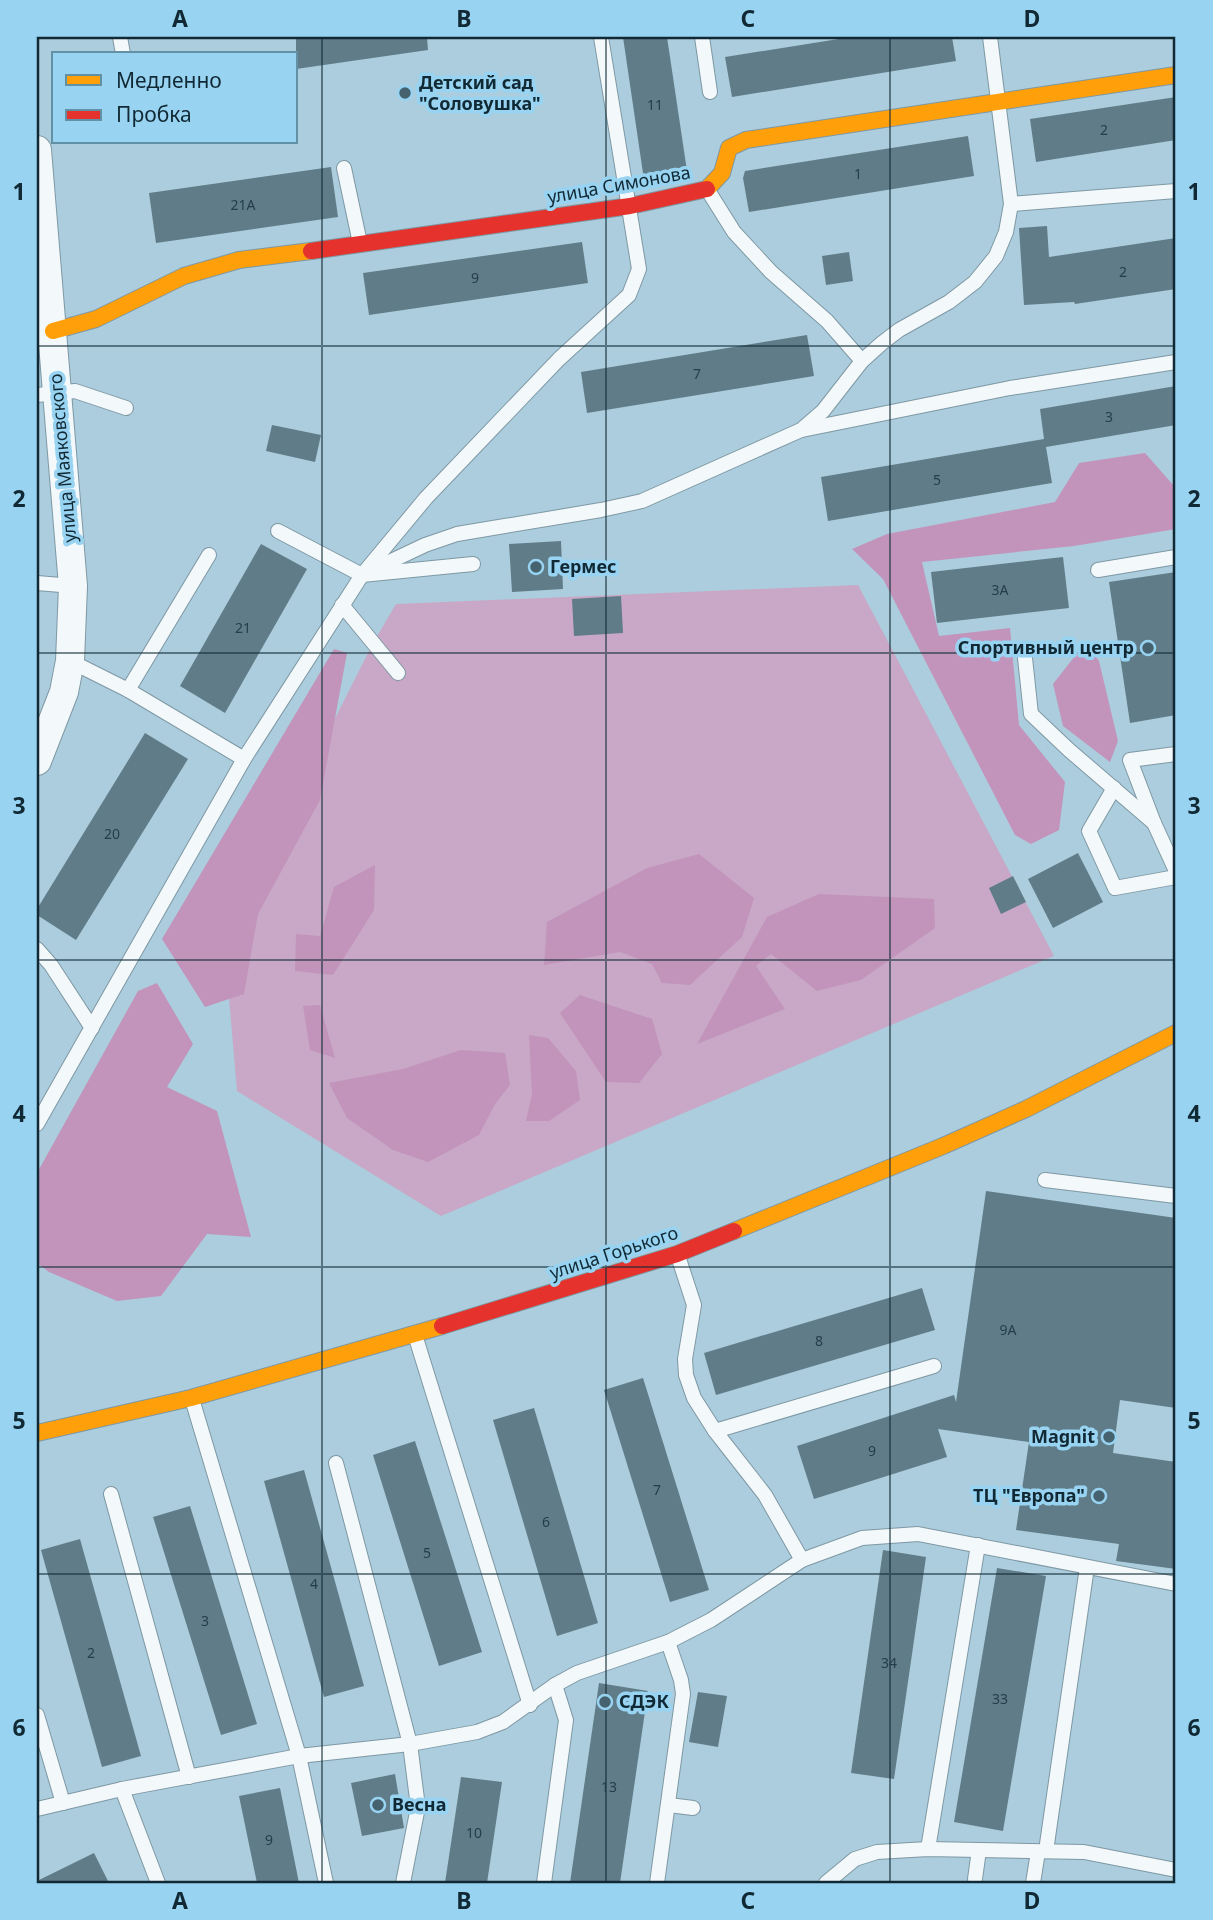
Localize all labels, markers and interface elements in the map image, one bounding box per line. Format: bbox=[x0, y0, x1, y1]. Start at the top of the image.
text: A bbox=[172, 2, 188, 34]
text: B bbox=[456, 2, 472, 34]
text: C bbox=[741, 2, 756, 34]
text: D bbox=[1024, 2, 1040, 34]
legend bbox=[52, 52, 298, 144]
text: Медленно bbox=[116, 66, 222, 94]
place label: Детский сад "Соловушка" bbox=[419, 70, 541, 115]
marker: Детский сад "Соловушка" bbox=[397, 85, 413, 101]
house number: 11 bbox=[647, 95, 663, 114]
text: Пробка bbox=[116, 100, 192, 128]
house number: 2 bbox=[1100, 120, 1108, 139]
street label: улица Симонова bbox=[545, 160, 692, 208]
house number: 1 bbox=[854, 164, 862, 183]
text: 1 bbox=[12, 175, 26, 207]
text: 1 bbox=[1187, 175, 1201, 207]
house number: 21А bbox=[231, 195, 256, 214]
house number: 2 bbox=[1119, 262, 1127, 281]
house number: 9 bbox=[471, 268, 479, 287]
house number: 7 bbox=[693, 364, 701, 383]
street label: улица Маяковского bbox=[43, 373, 81, 544]
house number: 3 bbox=[1105, 407, 1113, 426]
house number: 5 bbox=[933, 470, 941, 489]
text: 2 bbox=[12, 482, 26, 514]
text: 2 bbox=[1187, 482, 1201, 514]
place label: Гермес bbox=[550, 554, 616, 578]
marker: Гермес bbox=[528, 559, 544, 575]
house number: 3А bbox=[992, 580, 1009, 599]
house number: 21 bbox=[235, 618, 251, 637]
place label: Спортивный центр bbox=[958, 635, 1134, 659]
marker: Спортивный центр bbox=[1140, 640, 1156, 656]
text: 3 bbox=[12, 789, 26, 821]
text: 3 bbox=[1187, 789, 1201, 821]
house number: 20 bbox=[104, 824, 120, 843]
text: 4 bbox=[12, 1097, 26, 1129]
text: 4 bbox=[1187, 1097, 1201, 1129]
street label: улица Горького bbox=[546, 1220, 681, 1284]
house number: 9А bbox=[1000, 1320, 1017, 1339]
house number: 8 bbox=[815, 1331, 823, 1350]
text: 5 bbox=[12, 1404, 26, 1436]
text: 5 bbox=[1187, 1404, 1201, 1436]
place label: Magnit bbox=[1031, 1424, 1095, 1448]
marker: Magnit bbox=[1101, 1429, 1117, 1445]
house number: 9 bbox=[868, 1441, 876, 1460]
house number: 7 bbox=[653, 1480, 661, 1499]
place label: ТЦ "Европа" bbox=[973, 1483, 1085, 1507]
marker: ТЦ "Европа" bbox=[1091, 1488, 1107, 1504]
house number: 6 bbox=[542, 1512, 550, 1531]
house number: 5 bbox=[423, 1543, 431, 1562]
house number: 4 bbox=[310, 1574, 318, 1593]
house number: 3 bbox=[201, 1611, 209, 1630]
house number: 2 bbox=[87, 1643, 95, 1662]
house number: 34 bbox=[881, 1653, 897, 1672]
place label: СДЭК bbox=[619, 1689, 669, 1713]
house number: 33 bbox=[992, 1689, 1008, 1708]
marker: СДЭК bbox=[597, 1694, 613, 1710]
text: 6 bbox=[12, 1711, 26, 1743]
text: 6 bbox=[1187, 1711, 1201, 1743]
house number: 13 bbox=[601, 1777, 617, 1796]
place label: Весна bbox=[392, 1792, 446, 1816]
marker: Весна bbox=[370, 1797, 386, 1813]
house number: 10 bbox=[466, 1823, 482, 1842]
house number: 9 bbox=[265, 1830, 273, 1849]
text: A bbox=[172, 1884, 188, 1916]
text: B bbox=[456, 1884, 472, 1916]
text: C bbox=[741, 1884, 756, 1916]
text: D bbox=[1024, 1884, 1040, 1916]

